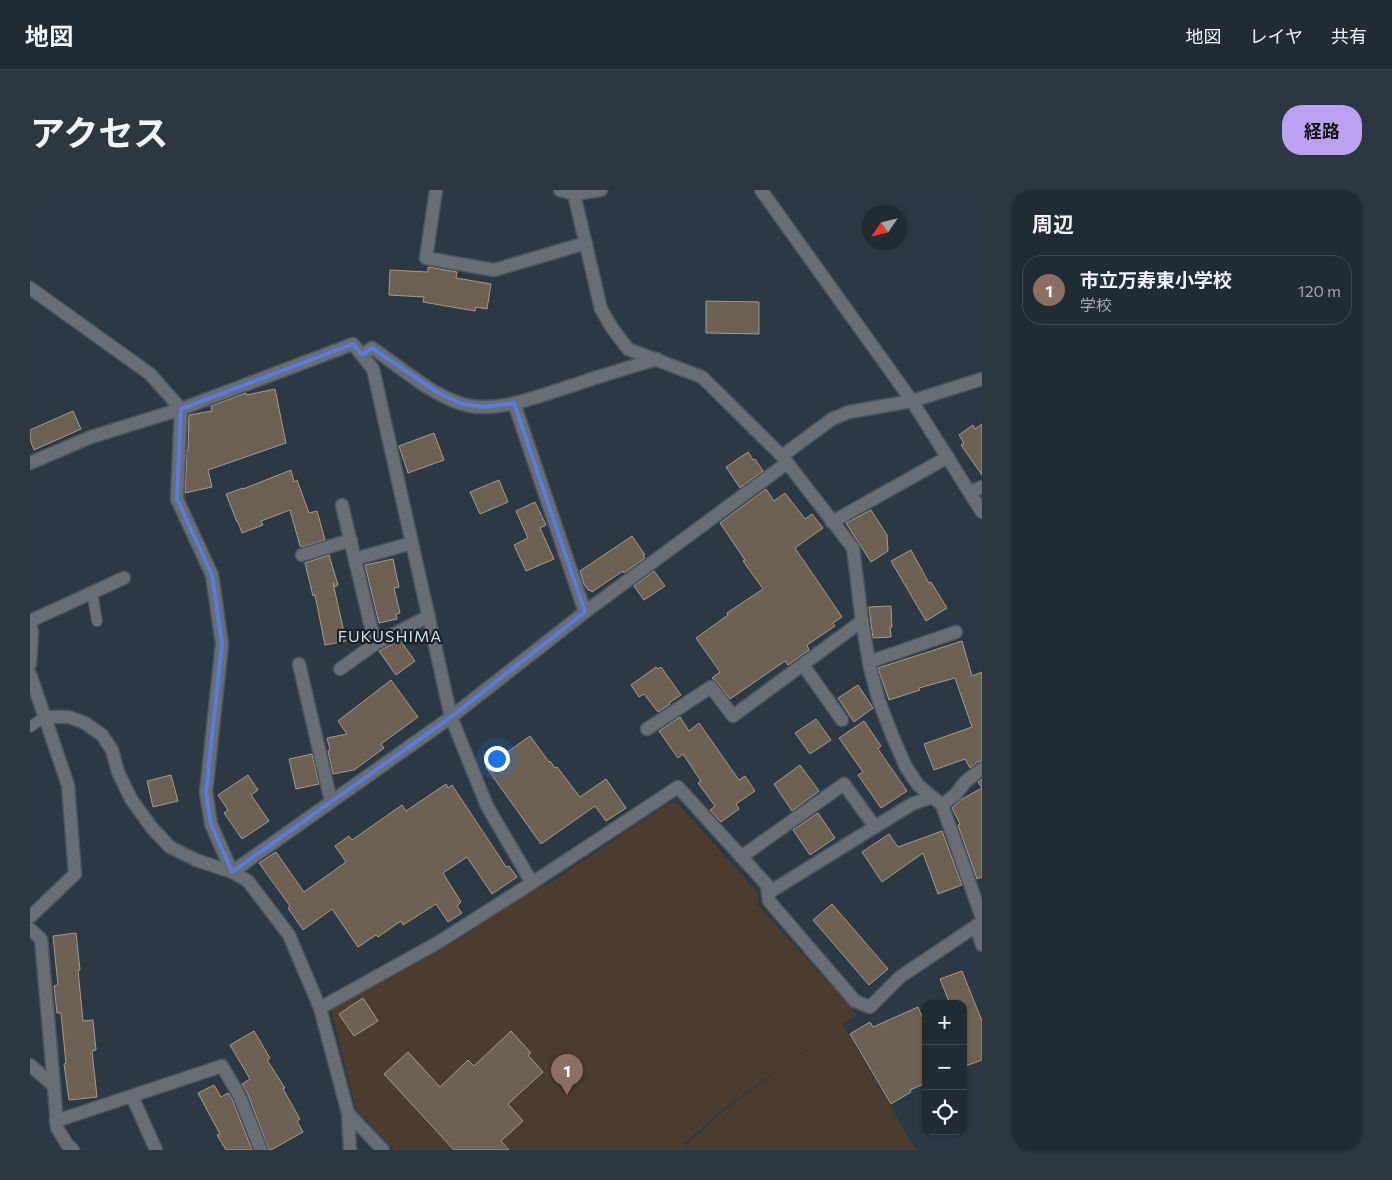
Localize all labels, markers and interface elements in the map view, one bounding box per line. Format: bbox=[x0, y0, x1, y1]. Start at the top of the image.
text: 地図 bbox=[25, 21, 73, 50]
text: 地図 bbox=[1186, 25, 1222, 47]
text: レイヤ bbox=[1250, 25, 1303, 47]
text: 共有 bbox=[1331, 25, 1367, 47]
button: 経路 bbox=[1282, 105, 1362, 155]
text: アクセス bbox=[30, 110, 168, 153]
north arrow bbox=[862, 205, 907, 250]
text: 周辺 bbox=[1032, 211, 1074, 236]
text: 市立万寿東小学校 bbox=[1080, 268, 1232, 291]
text: 1 bbox=[1045, 281, 1053, 300]
text: 120 m bbox=[1298, 281, 1341, 300]
text: 学校 bbox=[1080, 295, 1112, 314]
district label: FUKUSHIMA bbox=[338, 626, 442, 645]
your location bbox=[484, 746, 510, 772]
map controls bbox=[922, 1000, 967, 1135]
button: + bbox=[922, 1000, 967, 1045]
button: − bbox=[922, 1045, 967, 1090]
pin: 1 bbox=[551, 1054, 583, 1095]
button: locate bbox=[922, 1090, 967, 1135]

